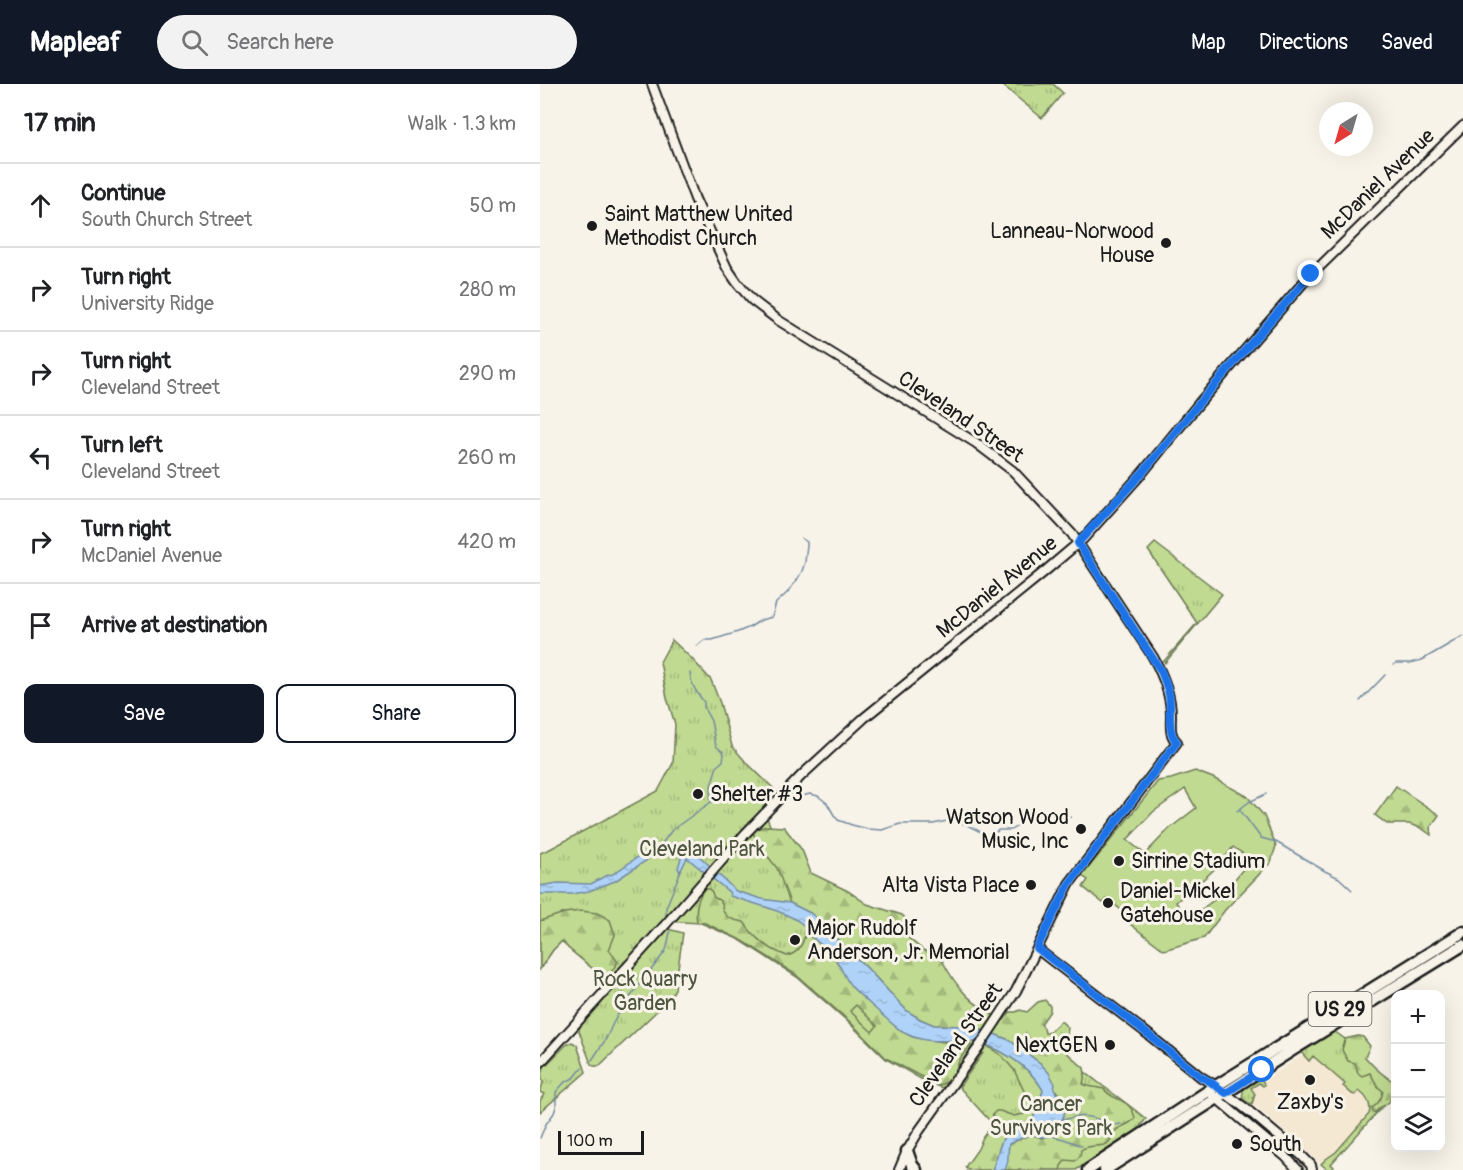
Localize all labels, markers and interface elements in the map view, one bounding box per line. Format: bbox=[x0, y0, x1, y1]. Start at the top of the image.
search box bbox=[157, 15, 577, 69]
text: Mapleaf bbox=[30, 25, 121, 60]
icon: search bbox=[178, 26, 211, 59]
text: Search here bbox=[226, 28, 334, 56]
text: Map bbox=[1191, 29, 1226, 56]
text: Directions bbox=[1259, 29, 1348, 56]
text: Saved bbox=[1381, 29, 1433, 56]
north arrow bbox=[1319, 102, 1373, 156]
text: 17 min bbox=[24, 107, 96, 139]
text: Walk · 1.3 km bbox=[408, 111, 516, 136]
street label: McDaniel Avenue bbox=[1315, 122, 1441, 245]
text: Continue bbox=[81, 179, 165, 207]
icon: ahead bbox=[24, 189, 57, 222]
text: 50 m bbox=[469, 193, 516, 218]
place label: Saint Matthew United Methodist Church bbox=[604, 201, 793, 252]
text: South Church Street bbox=[81, 207, 252, 232]
place label: Lanneau-Norwood House bbox=[990, 218, 1155, 269]
marker: Saint Matthew United Methodist Church bbox=[585, 219, 599, 233]
marker: Lanneau-Norwood House bbox=[1159, 236, 1173, 250]
route end bbox=[1297, 260, 1323, 286]
text: Turn right bbox=[81, 263, 171, 291]
icon: right bbox=[24, 273, 57, 306]
text: 280 m bbox=[459, 277, 516, 302]
text: University Ridge bbox=[81, 291, 214, 316]
text: Turn right bbox=[81, 347, 171, 375]
icon: right bbox=[24, 357, 57, 390]
text: 290 m bbox=[459, 361, 516, 386]
street label: Cleveland Street bbox=[893, 365, 1029, 469]
text: Cleveland Street bbox=[81, 375, 220, 400]
text: Turn left bbox=[81, 431, 163, 459]
icon: left bbox=[24, 441, 57, 474]
text: 260 m bbox=[457, 445, 516, 470]
text: Cleveland Street bbox=[81, 459, 220, 484]
text: Turn right bbox=[81, 515, 171, 543]
icon: right bbox=[24, 525, 57, 558]
text: 420 m bbox=[457, 529, 516, 554]
street label: McDaniel Avenue bbox=[931, 529, 1064, 644]
text: McDaniel Avenue bbox=[81, 543, 222, 568]
icon: arrive bbox=[24, 609, 57, 642]
text: Arrive at destination bbox=[81, 611, 267, 639]
button: Save bbox=[24, 684, 264, 743]
button: Share bbox=[276, 684, 516, 743]
place label: Shelter #3 bbox=[710, 781, 803, 808]
marker: Shelter #3 bbox=[691, 787, 705, 801]
place label: Watson Wood Music, Inc bbox=[946, 804, 1069, 855]
marker: Watson Wood Music, Inc bbox=[1074, 822, 1088, 836]
park label: Cleveland Park bbox=[639, 836, 765, 863]
place label: Sirrine Stadium bbox=[1131, 848, 1265, 875]
marker: Sirrine Stadium bbox=[1112, 854, 1126, 868]
place label: Alta Vista Place bbox=[882, 872, 1020, 899]
marker: Alta Vista Place bbox=[1024, 878, 1038, 892]
place label: Daniel-Mickel Gatehouse bbox=[1120, 878, 1236, 929]
marker: Daniel-Mickel Gatehouse bbox=[1101, 896, 1115, 910]
place label: Major Rudolf Anderson, Jr. Memorial bbox=[807, 915, 1010, 966]
marker: Major Rudolf Anderson, Jr. Memorial bbox=[788, 933, 802, 947]
park label: Rock Quarry Garden bbox=[593, 966, 697, 1017]
street label: Cleveland Street bbox=[903, 977, 1009, 1113]
map controls bbox=[1391, 990, 1445, 1152]
button: + bbox=[1391, 990, 1445, 1044]
road number: US 29 bbox=[1308, 992, 1372, 1026]
place label: NextGEN bbox=[1015, 1032, 1098, 1059]
marker: NextGEN bbox=[1103, 1038, 1117, 1052]
button: − bbox=[1391, 1044, 1445, 1098]
route start bbox=[1248, 1056, 1274, 1082]
marker: Zaxby's bbox=[1303, 1073, 1317, 1087]
place label: Zaxby's bbox=[1277, 1089, 1344, 1116]
park label: Cancer Survivors Park bbox=[989, 1091, 1113, 1142]
button: layers bbox=[1391, 1098, 1445, 1152]
scale bar bbox=[558, 1128, 644, 1156]
text: 100 m bbox=[567, 1131, 613, 1151]
place label: South bbox=[1249, 1131, 1301, 1158]
marker: South bbox=[1230, 1137, 1244, 1151]

